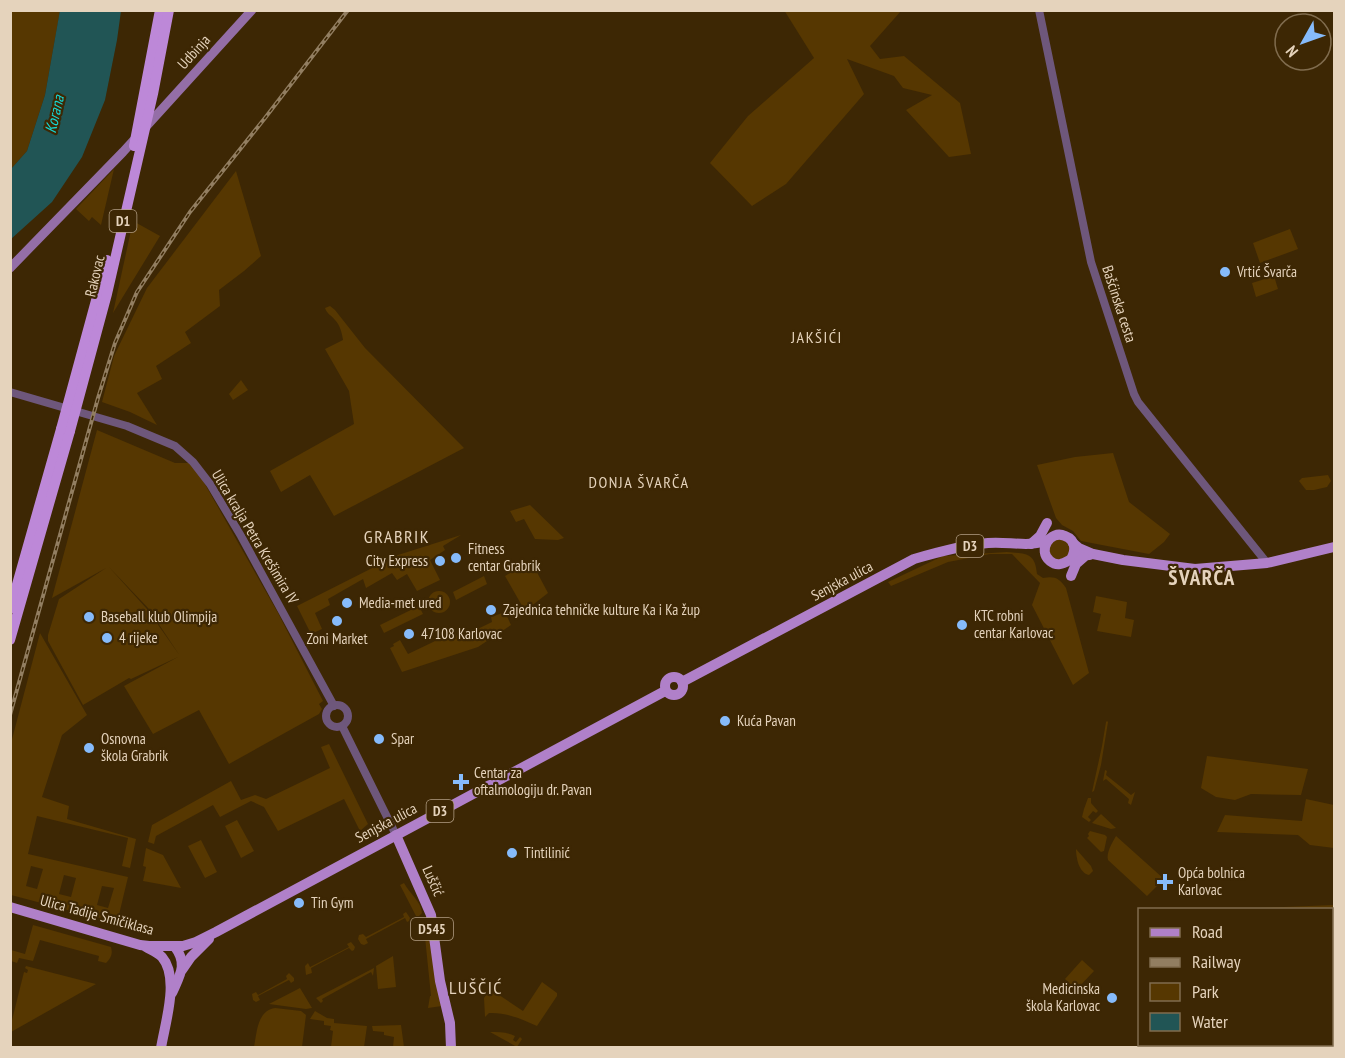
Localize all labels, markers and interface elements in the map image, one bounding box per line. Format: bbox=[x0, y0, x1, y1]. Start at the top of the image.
north arrow bbox=[1273, 12, 1333, 72]
street label: Udbinja bbox=[173, 30, 214, 73]
text: N bbox=[1281, 42, 1302, 61]
water label: Korana bbox=[40, 91, 68, 135]
road number: D1 bbox=[110, 210, 136, 232]
street label: Rakovac bbox=[80, 252, 109, 299]
place label: Vrtić Švarča bbox=[1236, 262, 1297, 281]
street label: Bašćinska cesta bbox=[1098, 263, 1141, 345]
marker: Vrtić Švarča bbox=[1218, 265, 1232, 279]
district label: JAKŠIĆI bbox=[790, 327, 843, 347]
street label: Ulica kralja Petra Krešimira IV bbox=[208, 466, 303, 607]
district label: DONJA ŠVARČA bbox=[588, 472, 690, 492]
district label: GRABRIK bbox=[364, 525, 430, 548]
road number: D3 bbox=[956, 535, 984, 557]
place label: Fitness centar Grabrik bbox=[468, 539, 541, 575]
place label: City Express bbox=[366, 551, 428, 570]
marker: Fitness centar Grabrik bbox=[449, 551, 463, 565]
marker: City Express bbox=[433, 554, 447, 568]
street label: Senjska ulica bbox=[808, 556, 876, 605]
district label: ŠVARČA bbox=[1168, 564, 1236, 591]
place label: Media-met ured bbox=[359, 593, 441, 612]
marker: Media-met ured bbox=[340, 596, 354, 610]
place label: Zajednica tehničke kulture Ka i Ka žup bbox=[503, 600, 700, 619]
marker: Zajednica tehničke kulture Ka i Ka žup bbox=[484, 603, 498, 617]
place label: KTC robni centar Karlovac bbox=[974, 606, 1054, 642]
place label: Baseball klub Olimpija bbox=[101, 607, 217, 626]
marker: Baseball klub Olimpija bbox=[82, 610, 96, 624]
marker: Zoni Market bbox=[330, 614, 344, 628]
marker: KTC robni centar Karlovac bbox=[955, 618, 969, 632]
place label: 47108 Karlovac bbox=[421, 624, 503, 643]
marker: 47108 Karlovac bbox=[402, 627, 416, 641]
place label: 4 rijeke bbox=[119, 628, 158, 647]
place label: Zoni Market bbox=[306, 629, 368, 648]
marker: 4 rijeke bbox=[100, 631, 114, 645]
place label: Kuća Pavan bbox=[737, 711, 796, 730]
marker: Kuća Pavan bbox=[718, 714, 732, 728]
place label: Osnovna škola Grabrik bbox=[101, 729, 168, 765]
place label: Spar bbox=[391, 729, 415, 748]
marker: Spar bbox=[372, 732, 386, 746]
marker: Osnovna škola Grabrik bbox=[82, 741, 96, 755]
place label: Centar za oftalmologiju dr. Pavan bbox=[474, 763, 592, 799]
marker: Centar za oftalmologiju dr. Pavan bbox=[452, 773, 470, 791]
street label: Senjska ulica bbox=[352, 798, 420, 847]
road number: D3 bbox=[426, 800, 454, 822]
place label: Tintilinić bbox=[524, 843, 571, 862]
marker: Tintilinić bbox=[505, 846, 519, 860]
street label: Luščić bbox=[418, 863, 449, 900]
place label: Opća bolnica Karlovac bbox=[1178, 863, 1245, 899]
marker: Opća bolnica Karlovac bbox=[1156, 873, 1174, 891]
street label: Ulica Tadije Smičiklasa bbox=[38, 890, 156, 939]
place label: Tin Gym bbox=[311, 893, 354, 912]
marker: Tin Gym bbox=[292, 896, 306, 910]
legend bbox=[1138, 908, 1333, 1046]
road number: D545 bbox=[411, 918, 453, 940]
text: Road bbox=[1192, 920, 1223, 943]
text: Railway bbox=[1192, 950, 1241, 973]
district label: LUŠČIĆ bbox=[449, 976, 503, 999]
place label: Medicinska škola Karlovac bbox=[1026, 979, 1101, 1015]
text: Park bbox=[1192, 980, 1219, 1003]
marker: Medicinska škola Karlovac bbox=[1105, 991, 1119, 1005]
text: Water bbox=[1192, 1010, 1228, 1033]

